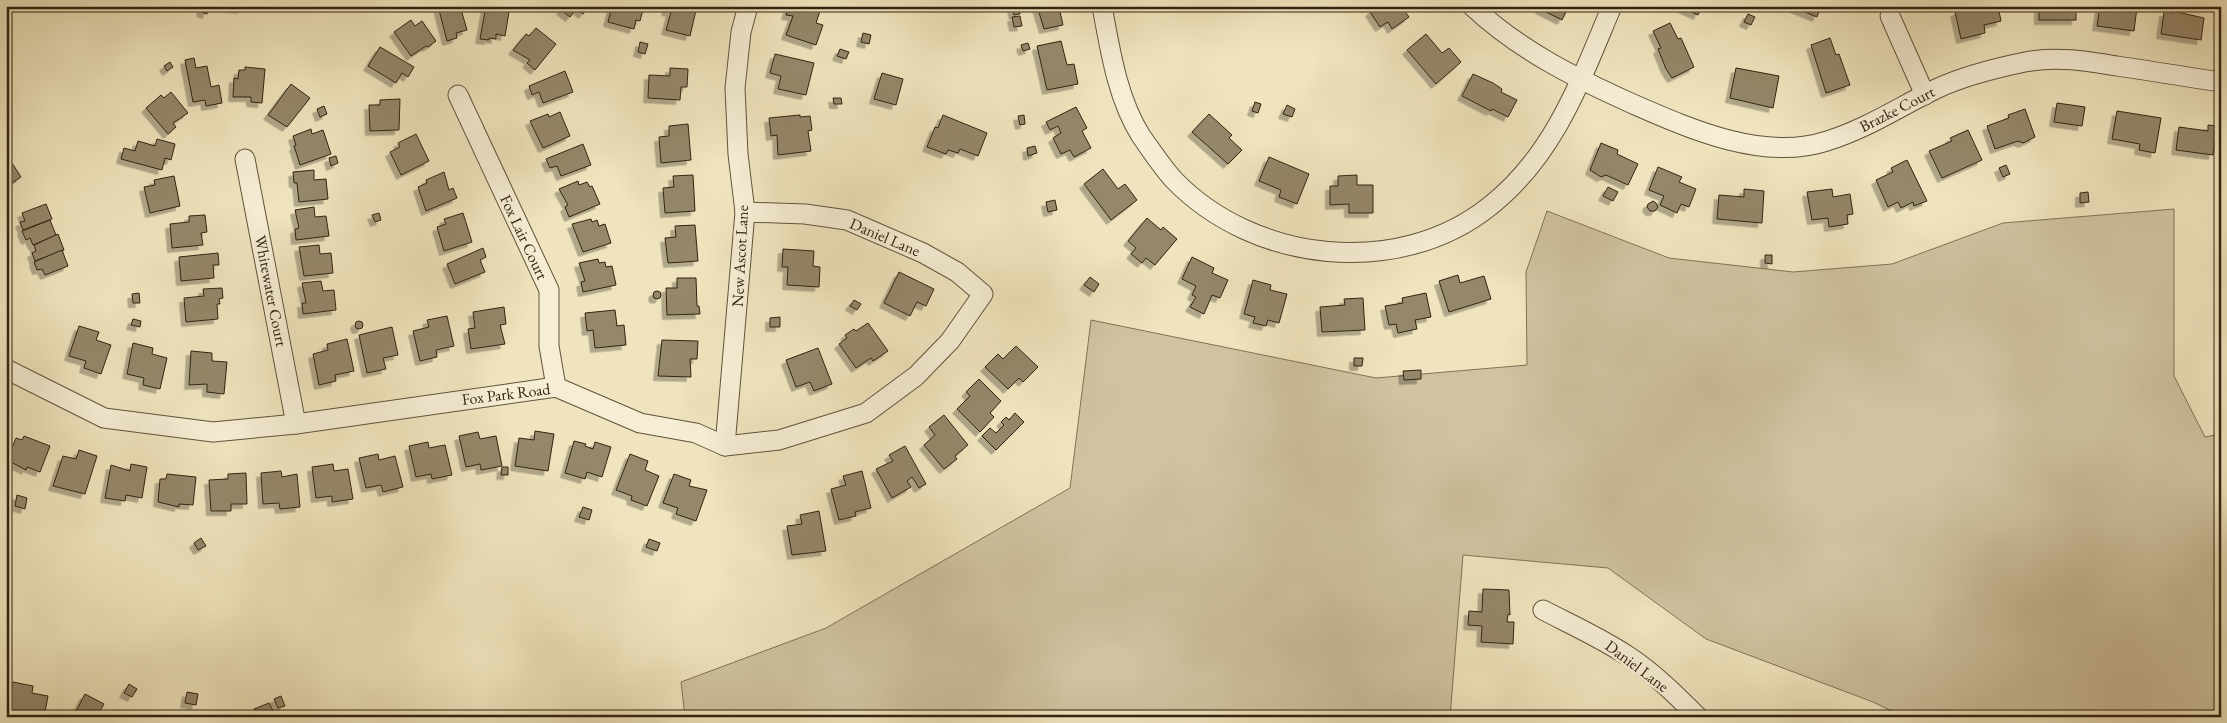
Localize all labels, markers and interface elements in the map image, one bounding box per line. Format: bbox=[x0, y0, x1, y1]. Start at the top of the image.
street label: Brazke Court bbox=[1856, 81, 1938, 137]
street label: Fox Lair Court bbox=[495, 191, 553, 283]
street label: New Ascot Lane bbox=[727, 204, 753, 308]
street label: Daniel Lane bbox=[847, 213, 923, 261]
street label: Whitewater Court bbox=[250, 233, 292, 349]
street label: Fox Park Road bbox=[460, 378, 552, 410]
street label: Daniel Lane bbox=[1601, 635, 1673, 697]

